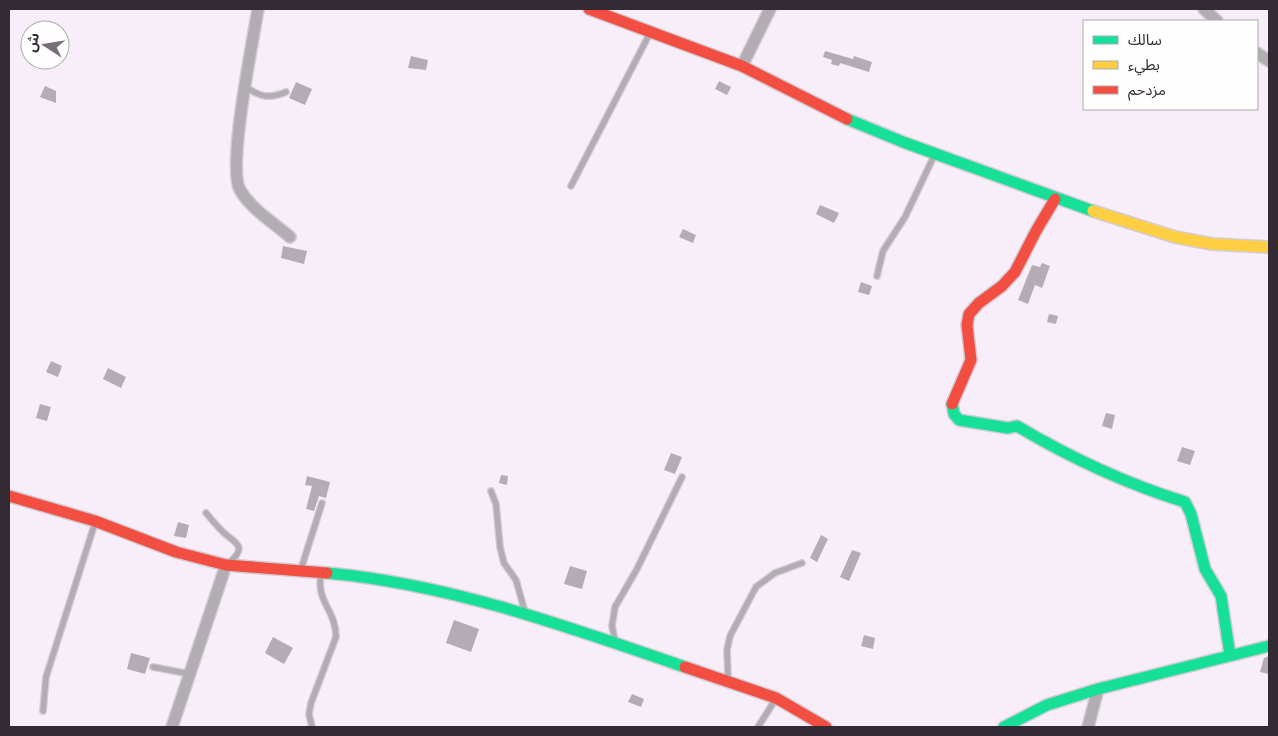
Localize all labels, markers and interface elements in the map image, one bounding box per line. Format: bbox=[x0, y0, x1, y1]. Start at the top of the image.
north arrow bbox=[20, 20, 70, 70]
legend bbox=[1083, 20, 1258, 110]
text: ش bbox=[22, 31, 42, 53]
text: سالك bbox=[1128, 31, 1162, 48]
text: بطيء bbox=[1128, 56, 1160, 76]
text: مزدحم bbox=[1128, 81, 1166, 101]

